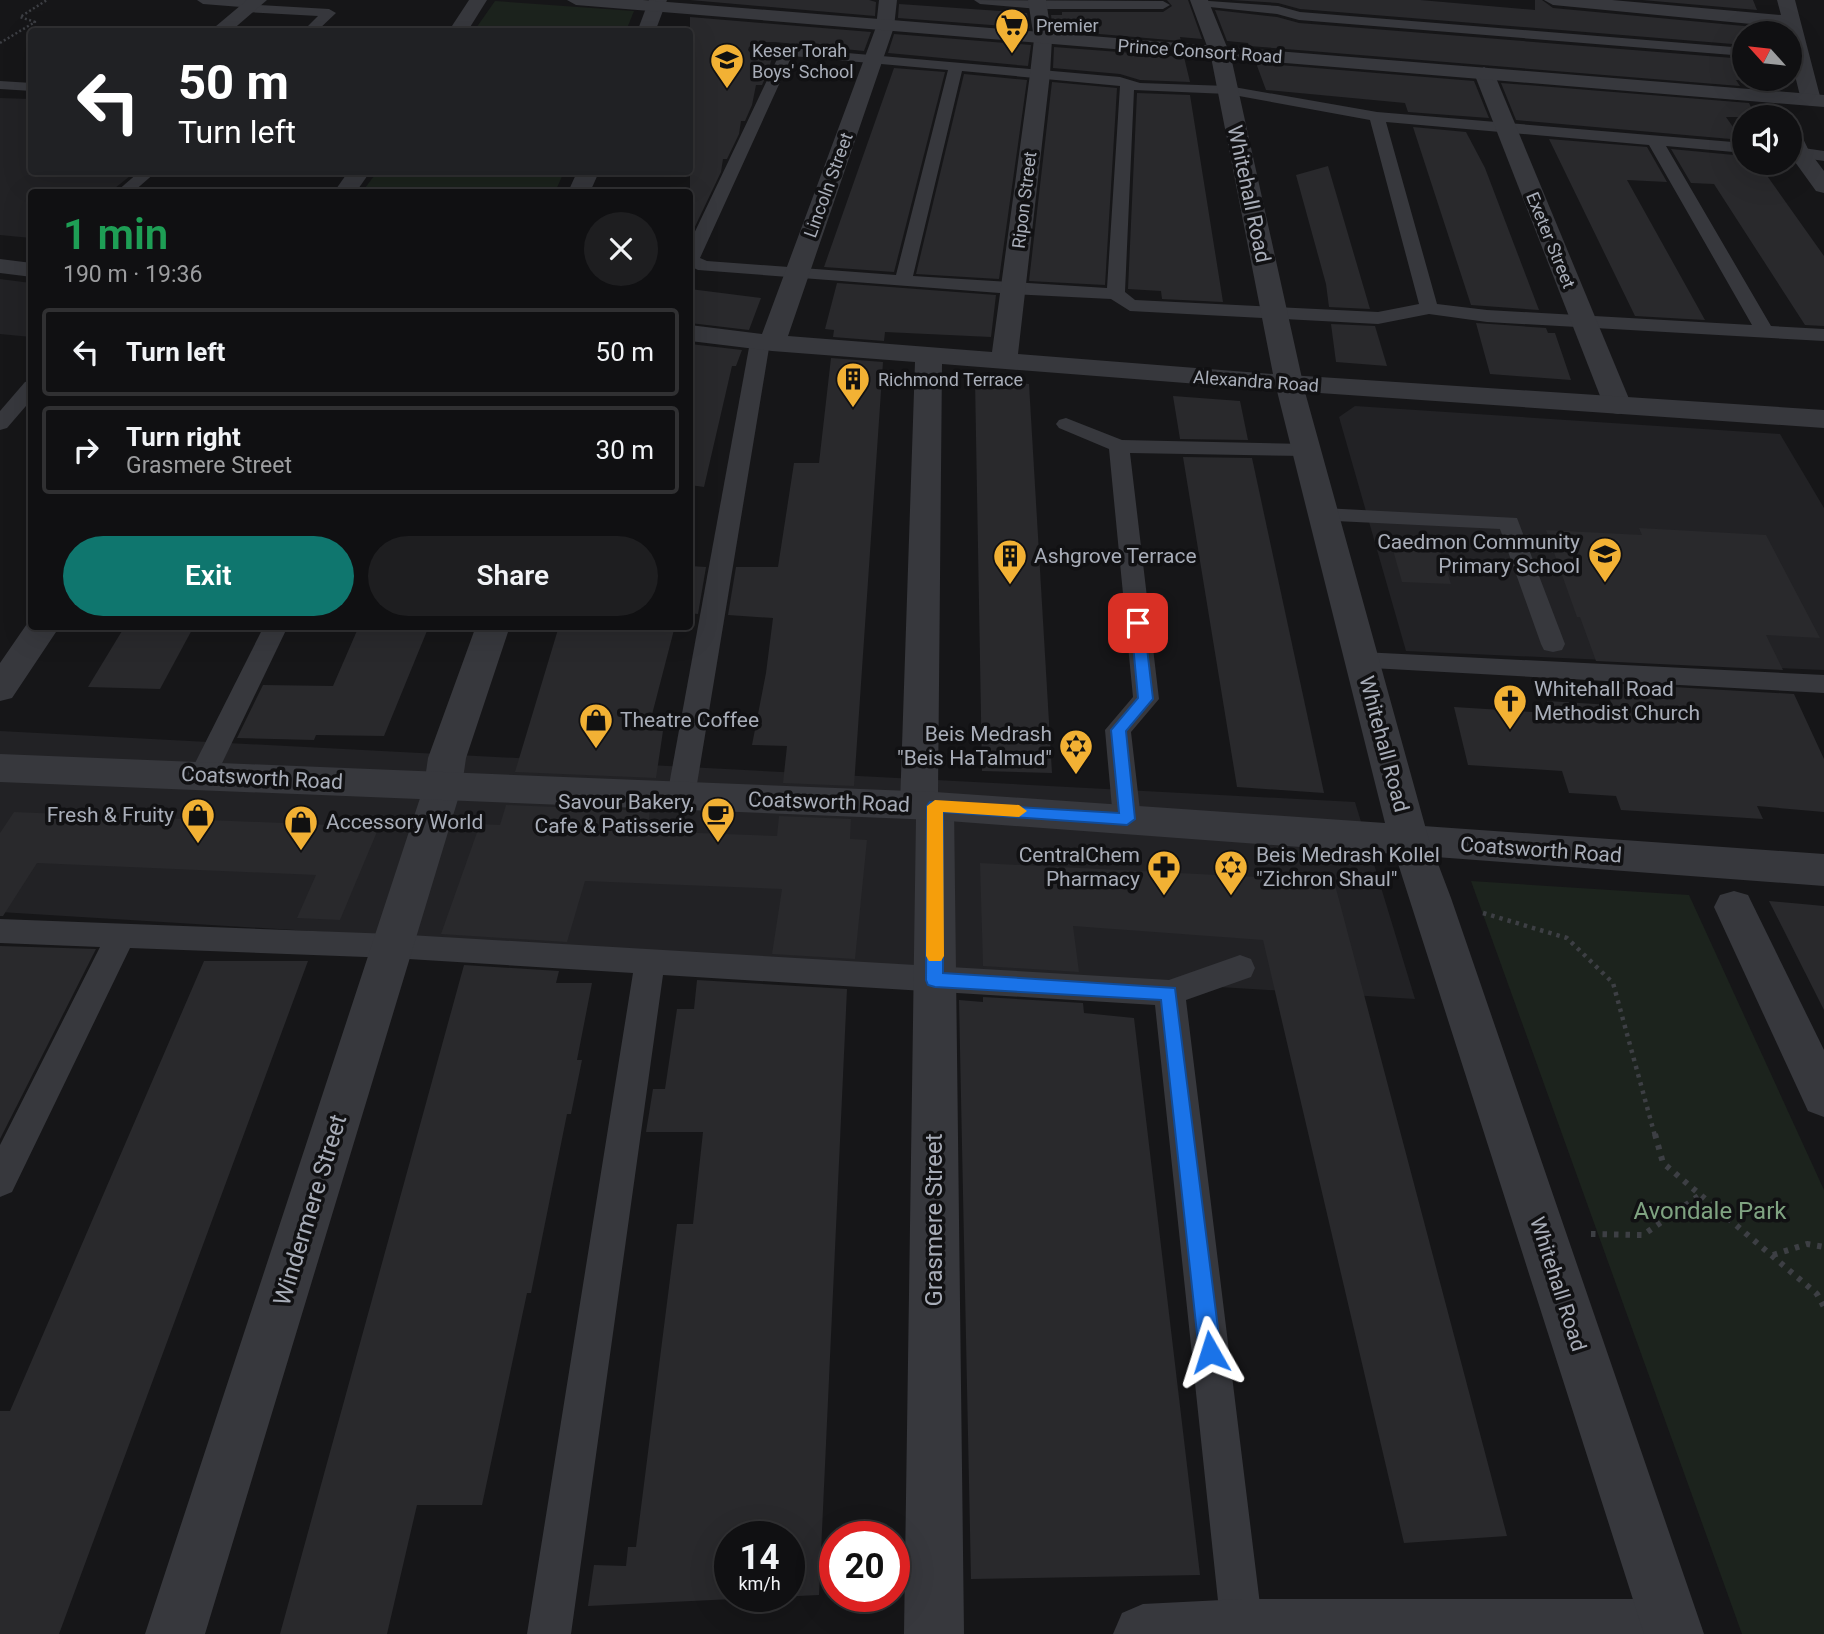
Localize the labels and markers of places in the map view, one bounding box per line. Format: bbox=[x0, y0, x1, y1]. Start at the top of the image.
supermarket icon: Premier bbox=[993, 6, 1031, 55]
place label: Premier bbox=[1036, 15, 1099, 36]
place label: Keser Torah Boys' School bbox=[752, 40, 854, 82]
school or university icon: Keser Torah Boys' School bbox=[708, 41, 746, 90]
building icon: Richmond Terrace bbox=[834, 360, 872, 409]
place label: Richmond Terrace bbox=[878, 369, 1023, 390]
place label: Caedmon Community Primary School bbox=[1377, 530, 1580, 578]
school or university icon: Caedmon Community Primary School bbox=[1586, 535, 1624, 584]
building icon: Ashgrove Terrace bbox=[991, 537, 1029, 586]
place label: Ashgrove Terrace bbox=[1034, 544, 1197, 568]
pin bbox=[1108, 593, 1168, 653]
place label: Whitehall Road Methodist Church bbox=[1534, 677, 1700, 725]
church icon: Whitehall Road Methodist Church bbox=[1491, 682, 1529, 731]
shop icon: Theatre Coffee bbox=[577, 701, 615, 750]
place label: Theatre Coffee bbox=[620, 708, 759, 732]
place label: Beis Medrash "Beis HaTalmud" bbox=[897, 722, 1052, 770]
synagogue icon: Beis Medrash "Beis HaTalmud" bbox=[1057, 727, 1095, 776]
place label: Savour Bakery, Cafe & Patisserie bbox=[535, 790, 694, 838]
cafe icon: Savour Bakery, Cafe & Patisserie bbox=[699, 795, 737, 844]
shop icon: Fresh & Fruity bbox=[179, 796, 217, 845]
place label: Fresh & Fruity bbox=[47, 803, 174, 827]
shop icon: Accessory World bbox=[282, 803, 320, 852]
place label: Accessory World bbox=[326, 810, 483, 834]
place label: CentralChem Pharmacy bbox=[1019, 843, 1140, 891]
place label: Beis Medrash Kollel "Zichron Shaul" bbox=[1256, 843, 1440, 891]
pharmacy icon: CentralChem Pharmacy bbox=[1145, 848, 1183, 897]
synagogue icon: Beis Medrash Kollel "Zichron Shaul" bbox=[1212, 848, 1250, 897]

